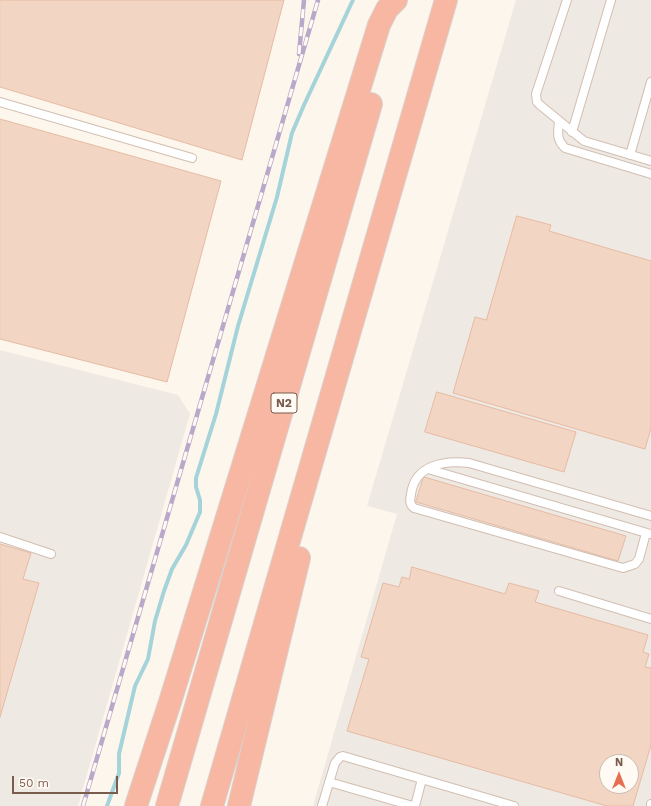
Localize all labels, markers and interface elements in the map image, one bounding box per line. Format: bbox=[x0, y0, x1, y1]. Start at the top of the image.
road number: N2 bbox=[271, 393, 297, 413]
north arrow bbox=[599, 754, 639, 794]
text: N bbox=[615, 756, 623, 769]
scale bar bbox=[14, 768, 120, 794]
text: 50 m bbox=[19, 776, 49, 790]

